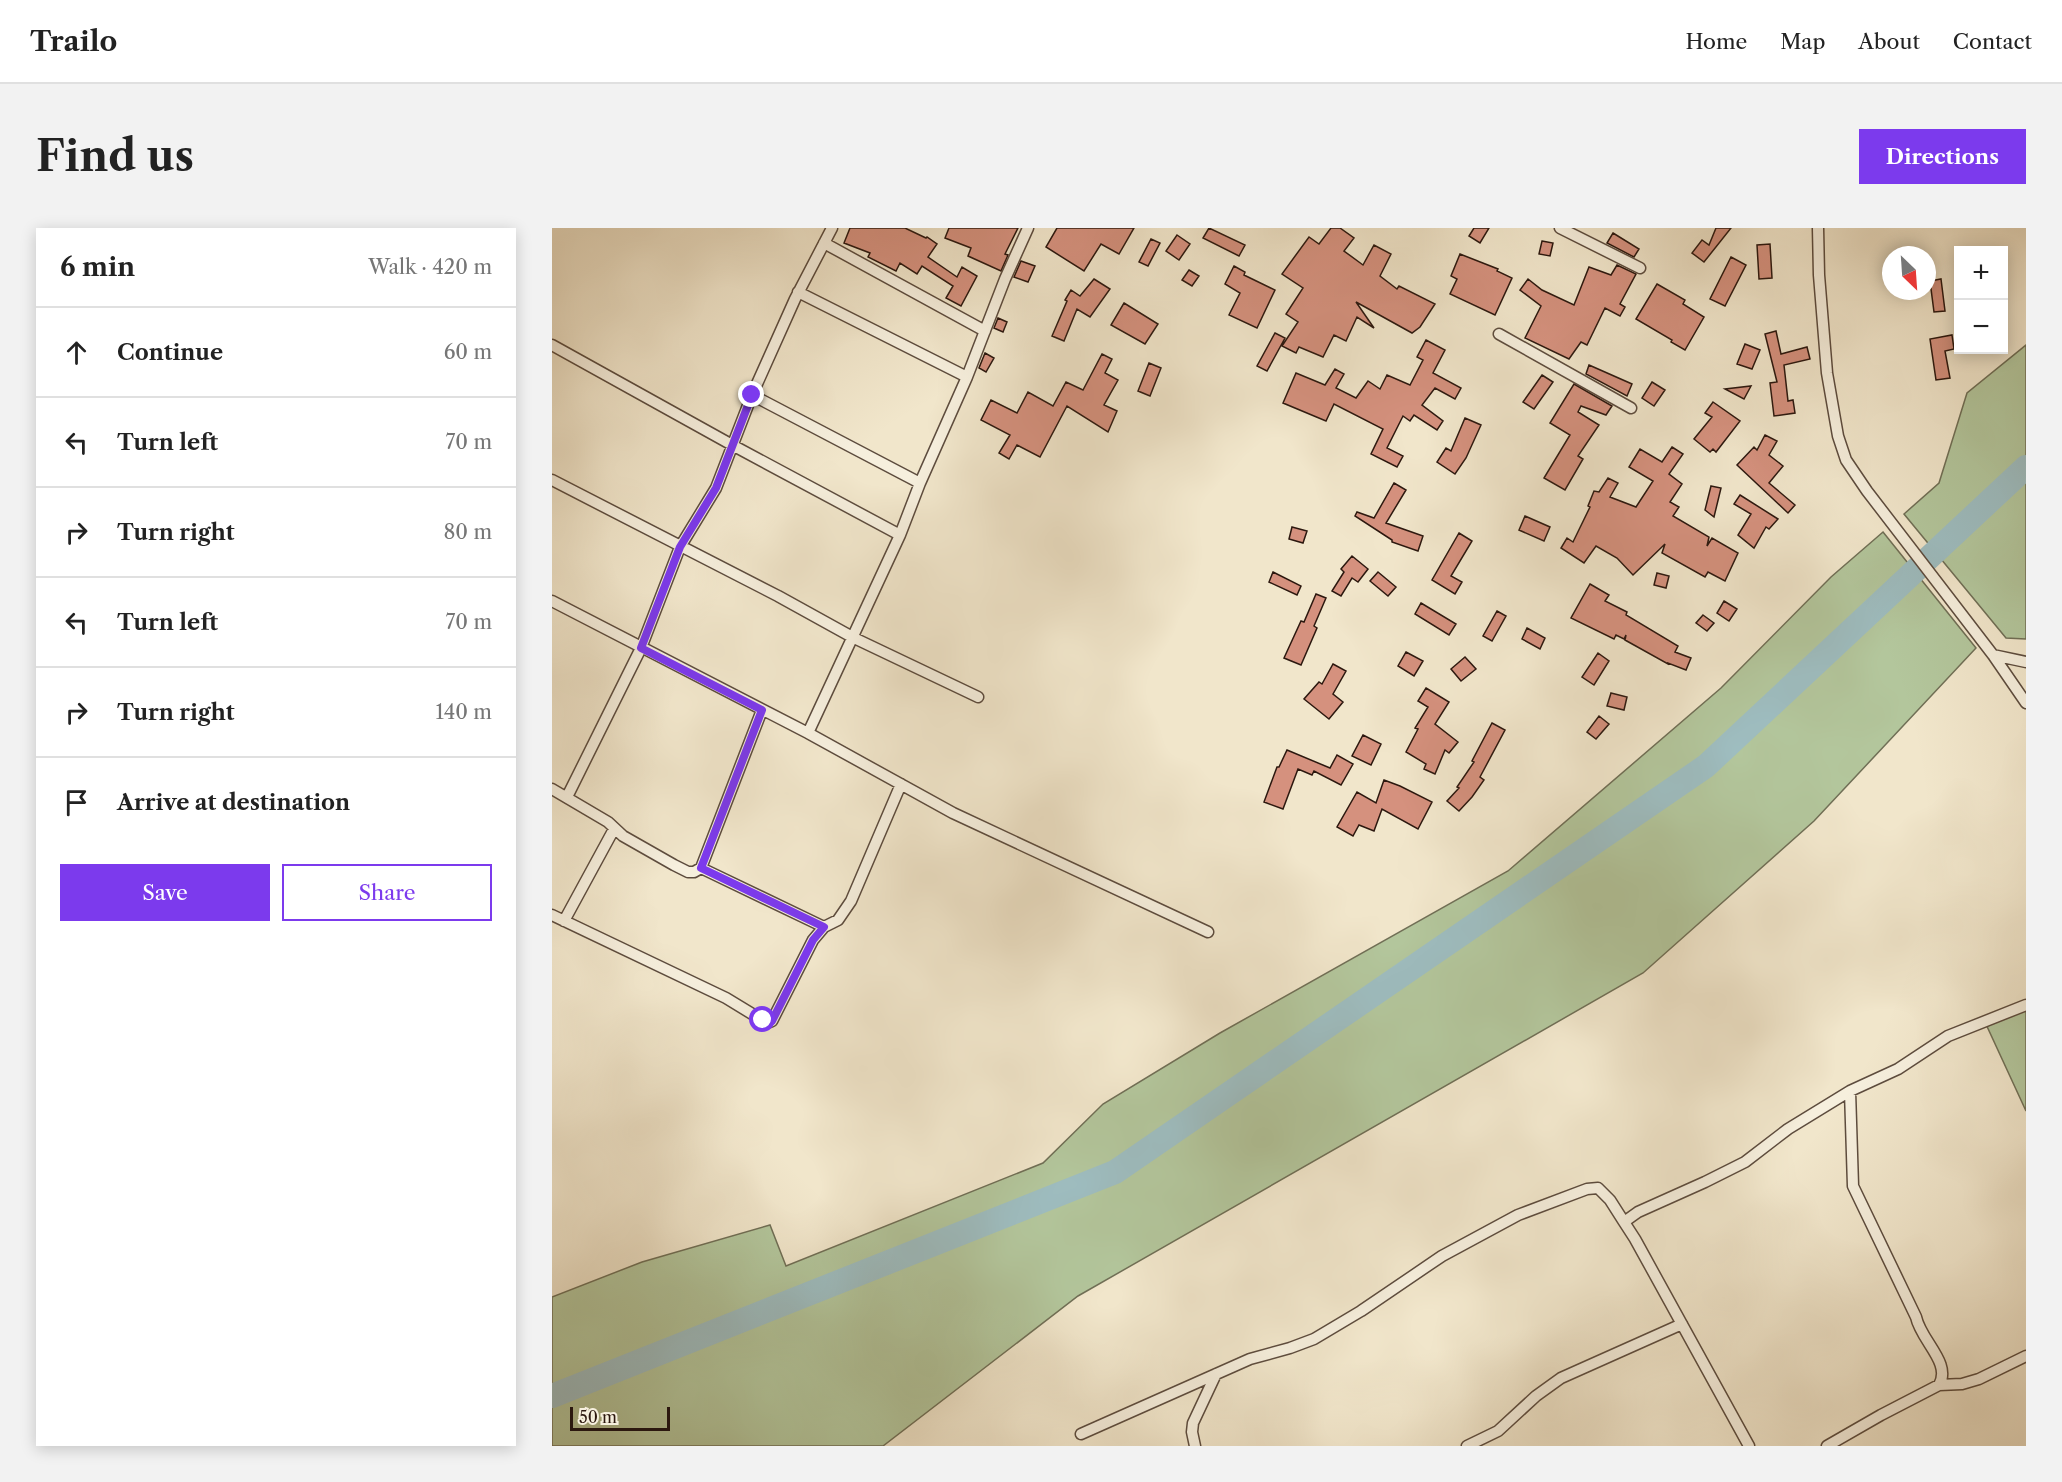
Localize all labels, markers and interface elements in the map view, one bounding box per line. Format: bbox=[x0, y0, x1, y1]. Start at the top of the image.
text: Trailo bbox=[30, 24, 117, 58]
text: Home bbox=[1686, 29, 1747, 54]
text: Map bbox=[1780, 29, 1825, 54]
text: About bbox=[1858, 29, 1920, 54]
text: Contact bbox=[1953, 29, 2032, 54]
button: Directions bbox=[1859, 129, 2026, 184]
text: Find us bbox=[36, 130, 194, 182]
north arrow bbox=[1882, 246, 1936, 300]
map controls bbox=[1954, 246, 2008, 354]
button: + bbox=[1954, 246, 2008, 300]
text: 6 min bbox=[60, 251, 135, 283]
text: Walk · 420 m bbox=[368, 255, 492, 279]
button: − bbox=[1954, 300, 2008, 354]
icon: ahead bbox=[60, 336, 93, 369]
text: Continue bbox=[117, 339, 223, 366]
text: 60 m bbox=[444, 340, 492, 364]
route end bbox=[738, 381, 764, 407]
icon: left bbox=[60, 426, 93, 459]
text: Turn left bbox=[117, 429, 218, 456]
text: 70 m bbox=[446, 430, 492, 454]
icon: right bbox=[60, 516, 93, 549]
text: Turn right bbox=[117, 519, 235, 546]
text: 80 m bbox=[444, 520, 492, 544]
icon: left bbox=[60, 606, 93, 639]
text: Turn left bbox=[117, 609, 218, 636]
text: 70 m bbox=[446, 610, 492, 634]
icon: right bbox=[60, 696, 93, 729]
text: Turn right bbox=[117, 699, 235, 726]
text: 140 m bbox=[435, 700, 492, 724]
icon: arrive bbox=[60, 786, 93, 819]
text: Arrive at destination bbox=[117, 789, 350, 816]
button: Save bbox=[60, 864, 270, 921]
button: Share bbox=[282, 864, 492, 921]
route start bbox=[749, 1006, 775, 1032]
scale bar bbox=[570, 1404, 670, 1432]
text: 50 m bbox=[579, 1407, 617, 1427]

